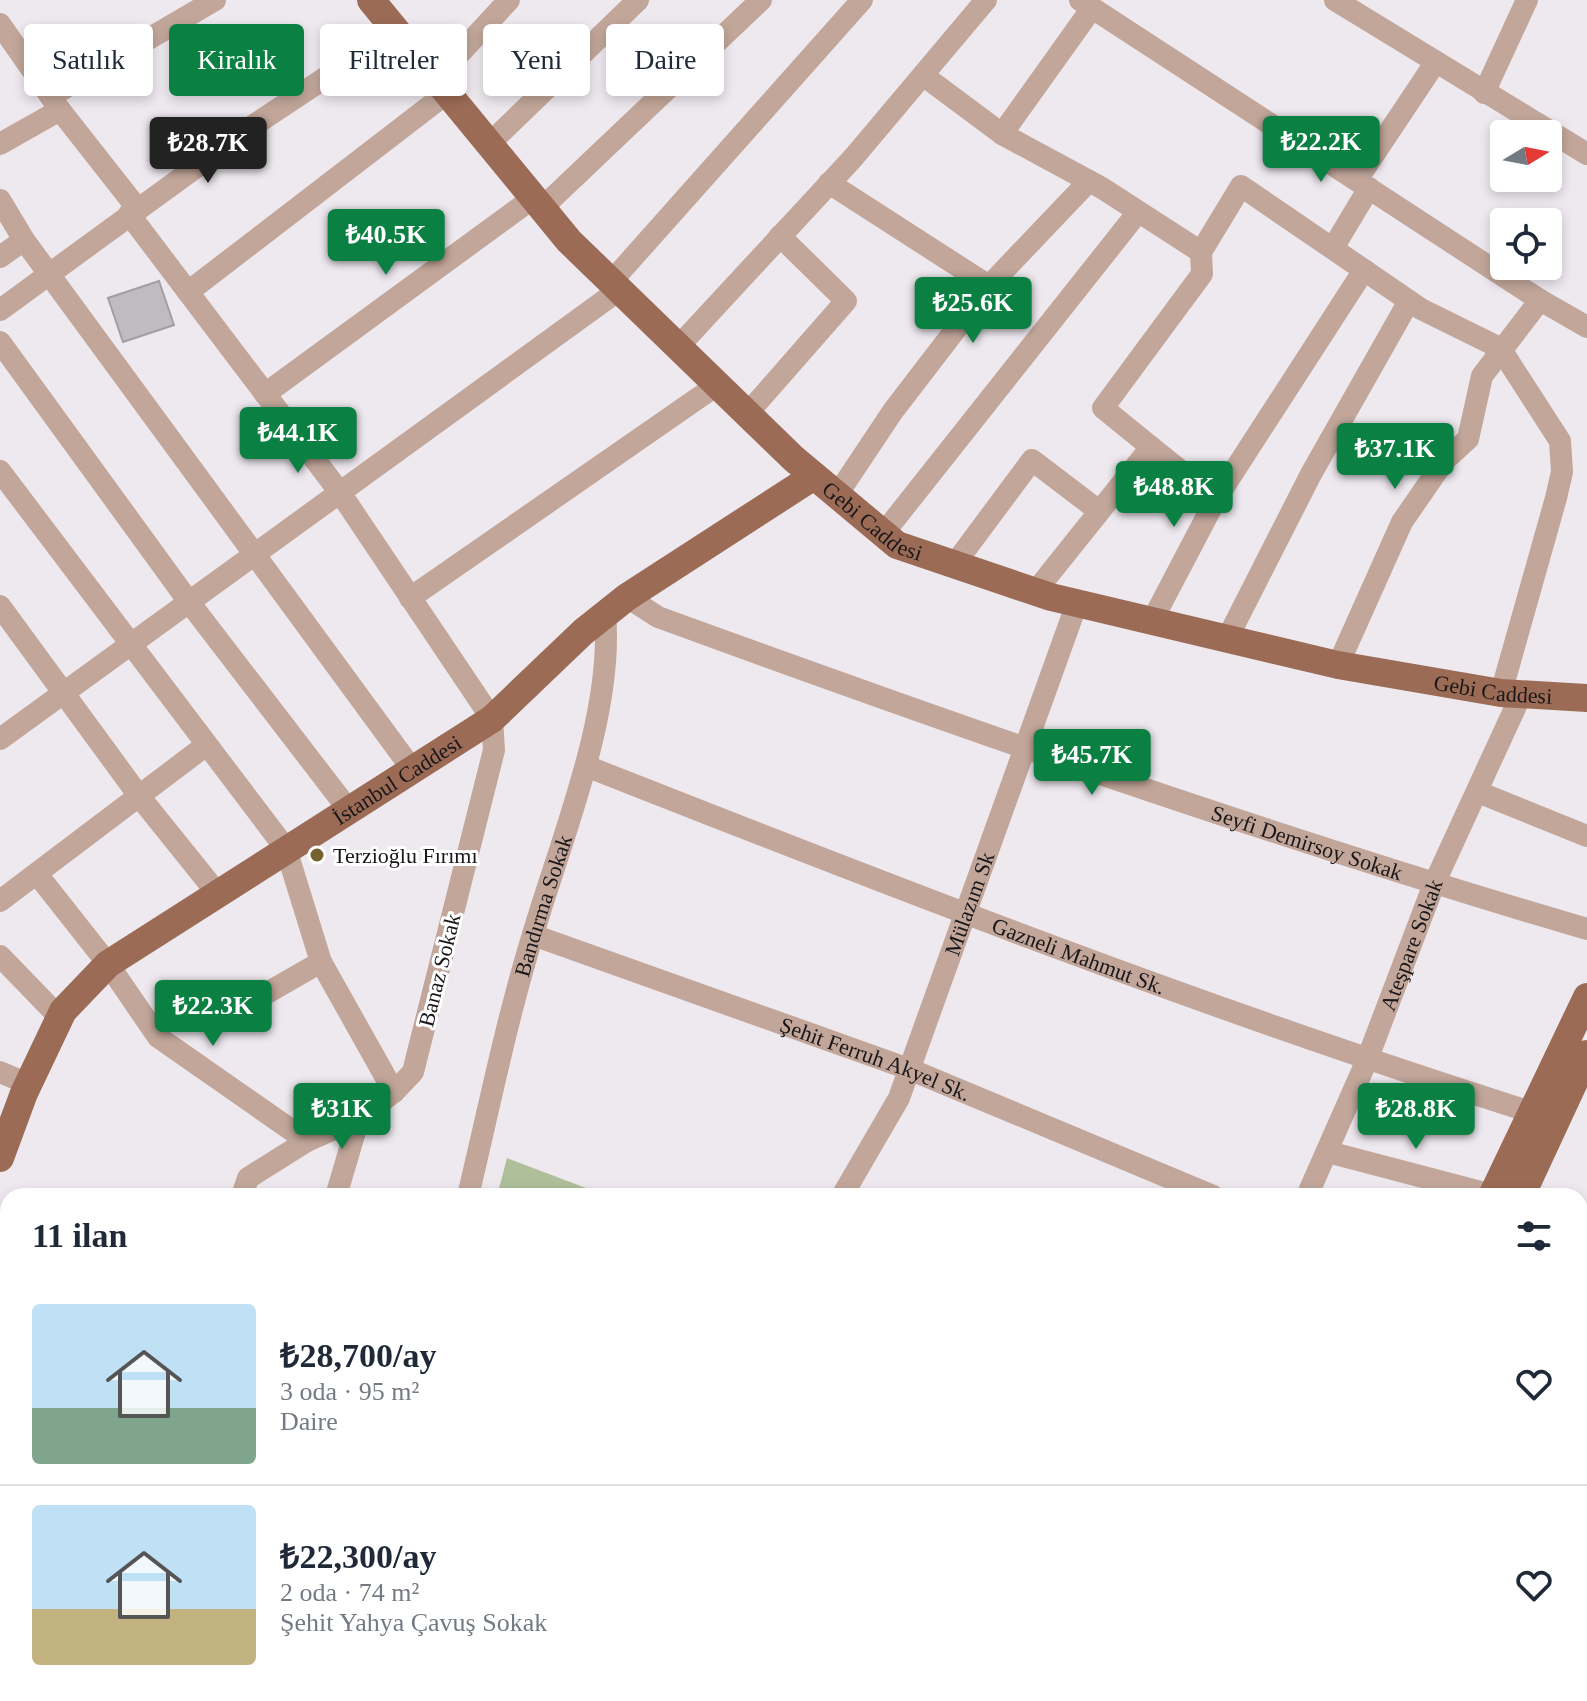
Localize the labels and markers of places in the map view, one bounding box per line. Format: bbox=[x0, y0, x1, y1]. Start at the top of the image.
pin: ₺22.2K bbox=[1256, 116, 1386, 184]
pin: ₺28.7K bbox=[143, 117, 273, 185]
pin: ₺40.5K bbox=[321, 209, 451, 277]
pin: ₺25.6K bbox=[908, 277, 1038, 345]
pin: ₺44.1K bbox=[233, 407, 363, 475]
pin: ₺37.1K bbox=[1330, 423, 1460, 491]
pin: ₺48.8K bbox=[1109, 461, 1239, 529]
pin: ₺45.7K bbox=[1027, 729, 1157, 797]
place label: Terzioğlu Fırımı bbox=[333, 843, 478, 868]
marker: Terzioğlu Fırımı bbox=[308, 846, 326, 864]
pin: ₺22.3K bbox=[148, 980, 278, 1048]
pin: ₺31K bbox=[295, 1083, 389, 1151]
pin: ₺28.8K bbox=[1351, 1083, 1481, 1151]

